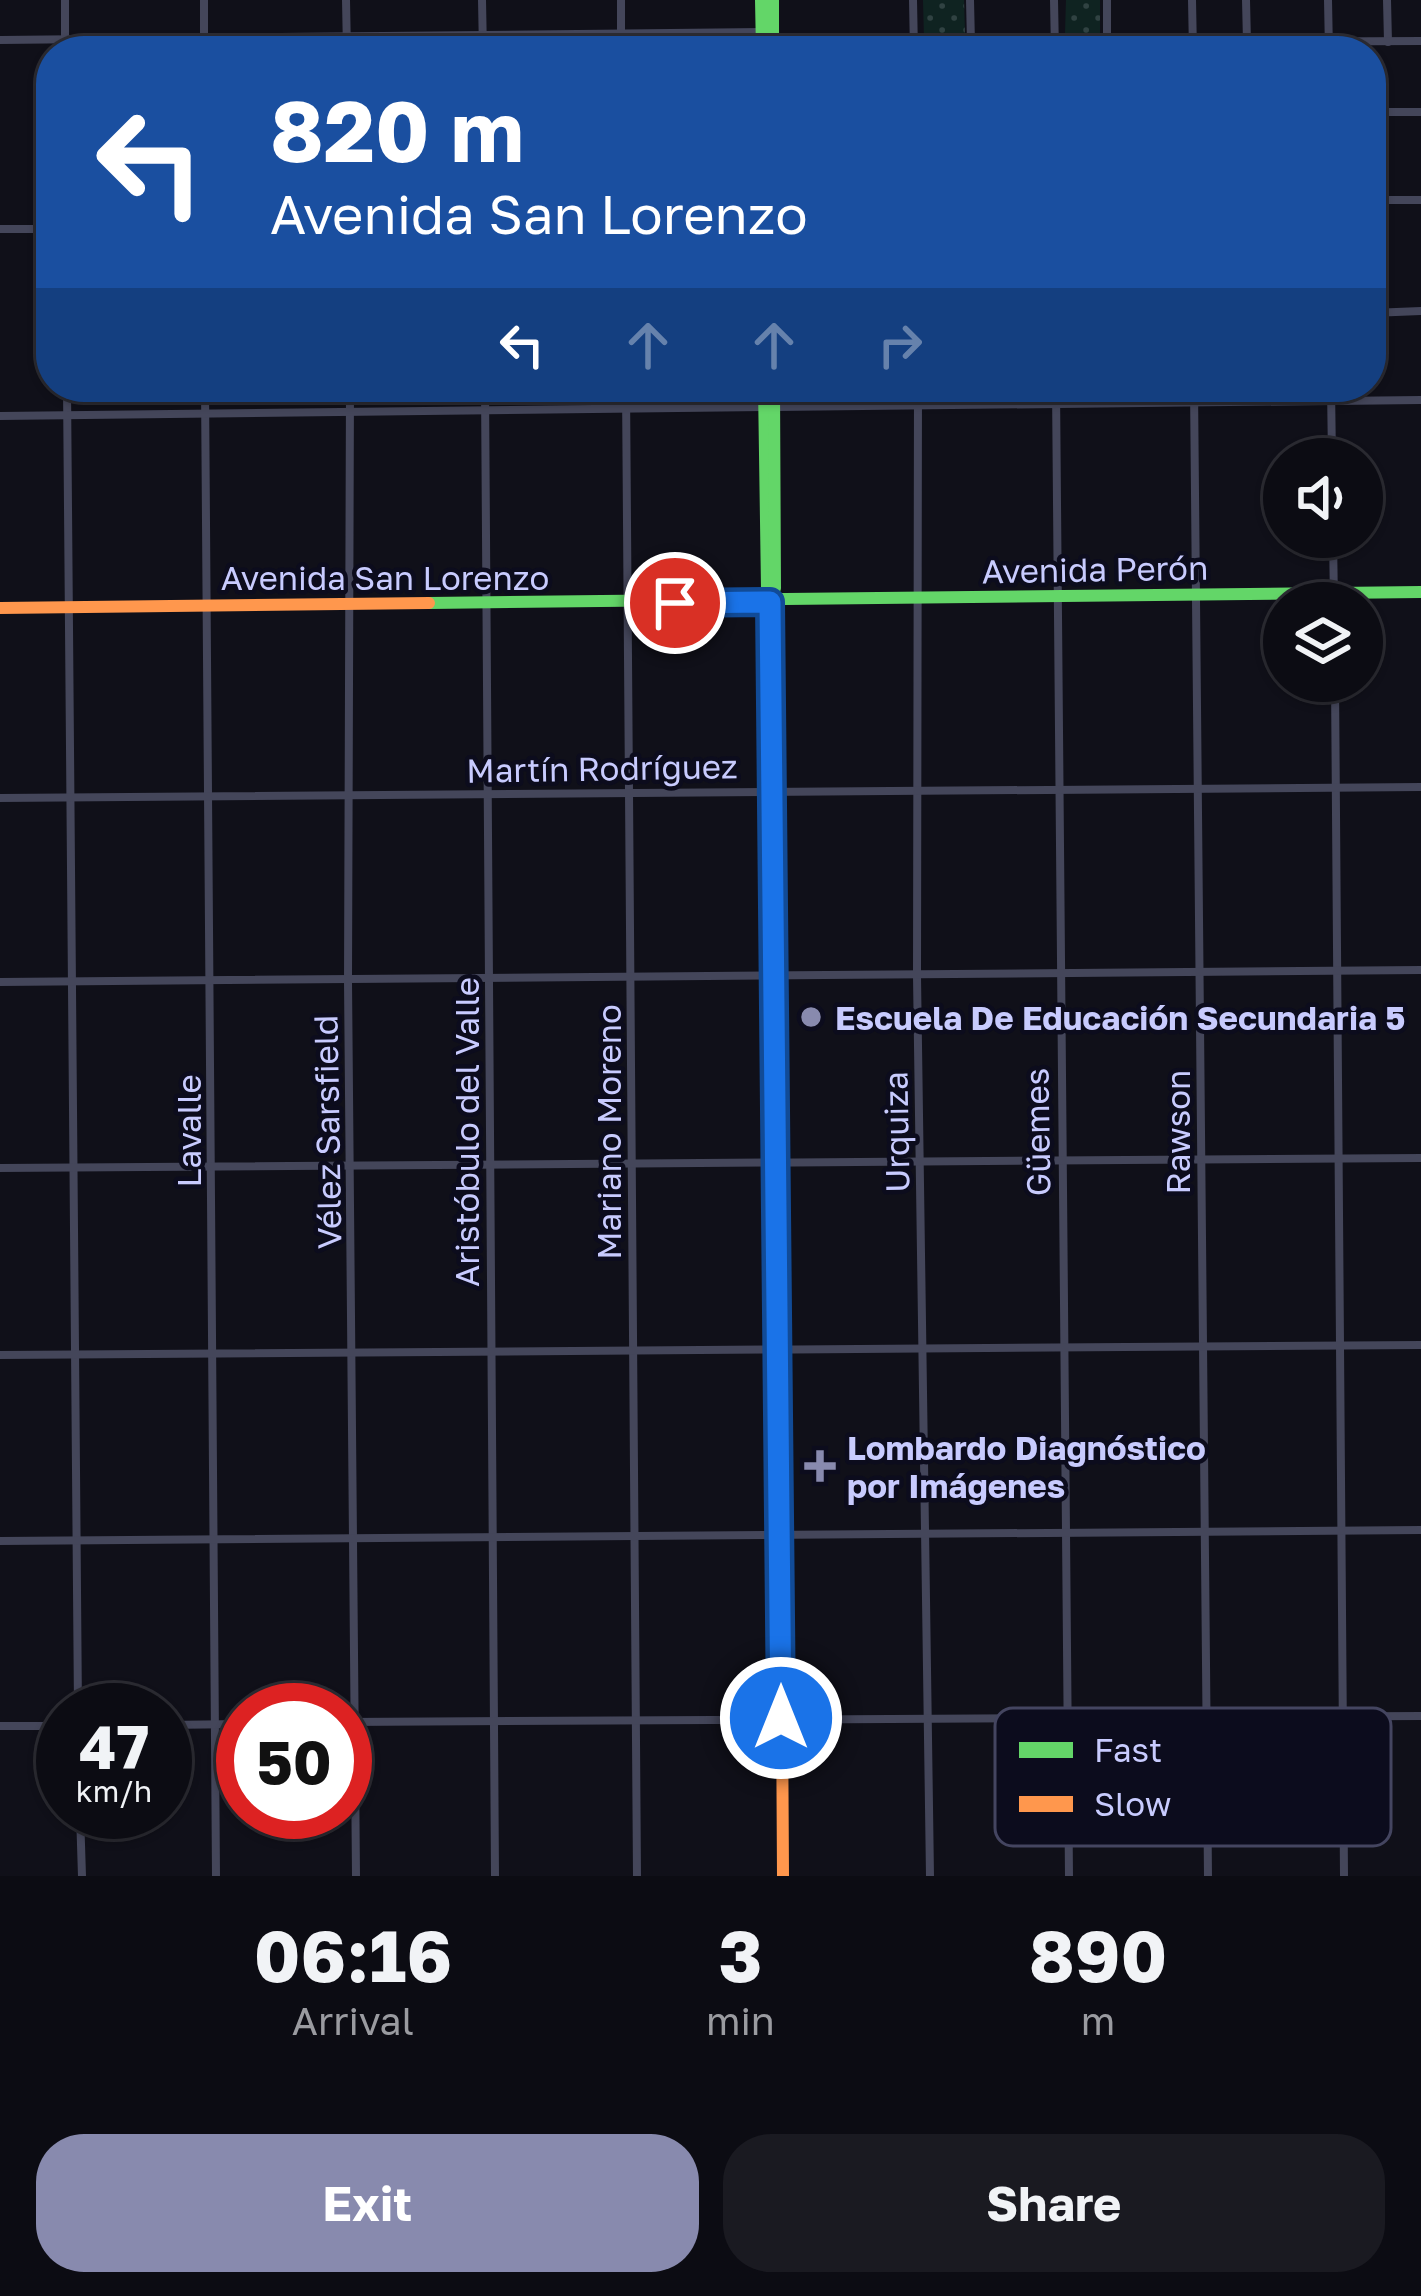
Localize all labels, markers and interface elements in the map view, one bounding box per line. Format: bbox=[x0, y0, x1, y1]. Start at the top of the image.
text: 820 m bbox=[270, 80, 524, 180]
icon: left bbox=[72, 84, 228, 240]
text: Avenida San Lorenzo bbox=[270, 181, 808, 246]
icon: left bbox=[489, 312, 555, 378]
icon: ahead bbox=[615, 312, 681, 378]
icon: ahead bbox=[741, 312, 807, 378]
icon: right bbox=[867, 312, 933, 378]
map controls bbox=[1263, 438, 1383, 702]
button: sound bbox=[1263, 438, 1383, 558]
street label: Avenida Perón bbox=[981, 548, 1209, 590]
pin bbox=[624, 552, 726, 654]
street label: Avenida San Lorenzo bbox=[221, 558, 549, 597]
icon: arrive bbox=[642, 570, 708, 636]
button: layers bbox=[1263, 582, 1383, 702]
street label: Martín Rodríguez bbox=[466, 746, 738, 790]
street label: Aristóbulo del Valle bbox=[447, 977, 486, 1287]
place label: Escuela De Educación Secundaria 5 bbox=[835, 998, 1405, 1037]
street label: Mariano Moreno bbox=[589, 1004, 628, 1260]
marker: Escuela De Educación Secundaria 5 bbox=[798, 1004, 824, 1030]
street label: Vélez Sarsfield bbox=[305, 1014, 349, 1250]
street label: Güemes bbox=[1016, 1068, 1058, 1196]
street label: Rawson bbox=[1158, 1070, 1197, 1194]
street label: Urquiza bbox=[875, 1071, 917, 1193]
street label: Lavalle bbox=[169, 1074, 208, 1188]
place label: Lombardo Diagnóstico por Imágenes bbox=[847, 1428, 1206, 1505]
marker: Lombardo Diagnóstico por Imágenes bbox=[804, 1450, 836, 1482]
position arrow bbox=[718, 1655, 844, 1781]
speed limit sign: 50 bbox=[216, 1683, 372, 1839]
legend bbox=[995, 1708, 1391, 1846]
text: 47 bbox=[79, 1710, 149, 1782]
text: Fast bbox=[1094, 1730, 1162, 1769]
text: km/h bbox=[76, 1773, 152, 1809]
text: Slow bbox=[1094, 1784, 1172, 1823]
text: 06:16 bbox=[254, 1911, 452, 1998]
text: 3 bbox=[718, 1911, 762, 1998]
text: 890 bbox=[1029, 1911, 1167, 1998]
text: Arrival bbox=[292, 1997, 414, 2044]
text: min bbox=[706, 1997, 775, 2044]
text: m bbox=[1081, 1997, 1115, 2044]
button: Exit bbox=[36, 2134, 699, 2272]
button: Share bbox=[723, 2134, 1385, 2272]

